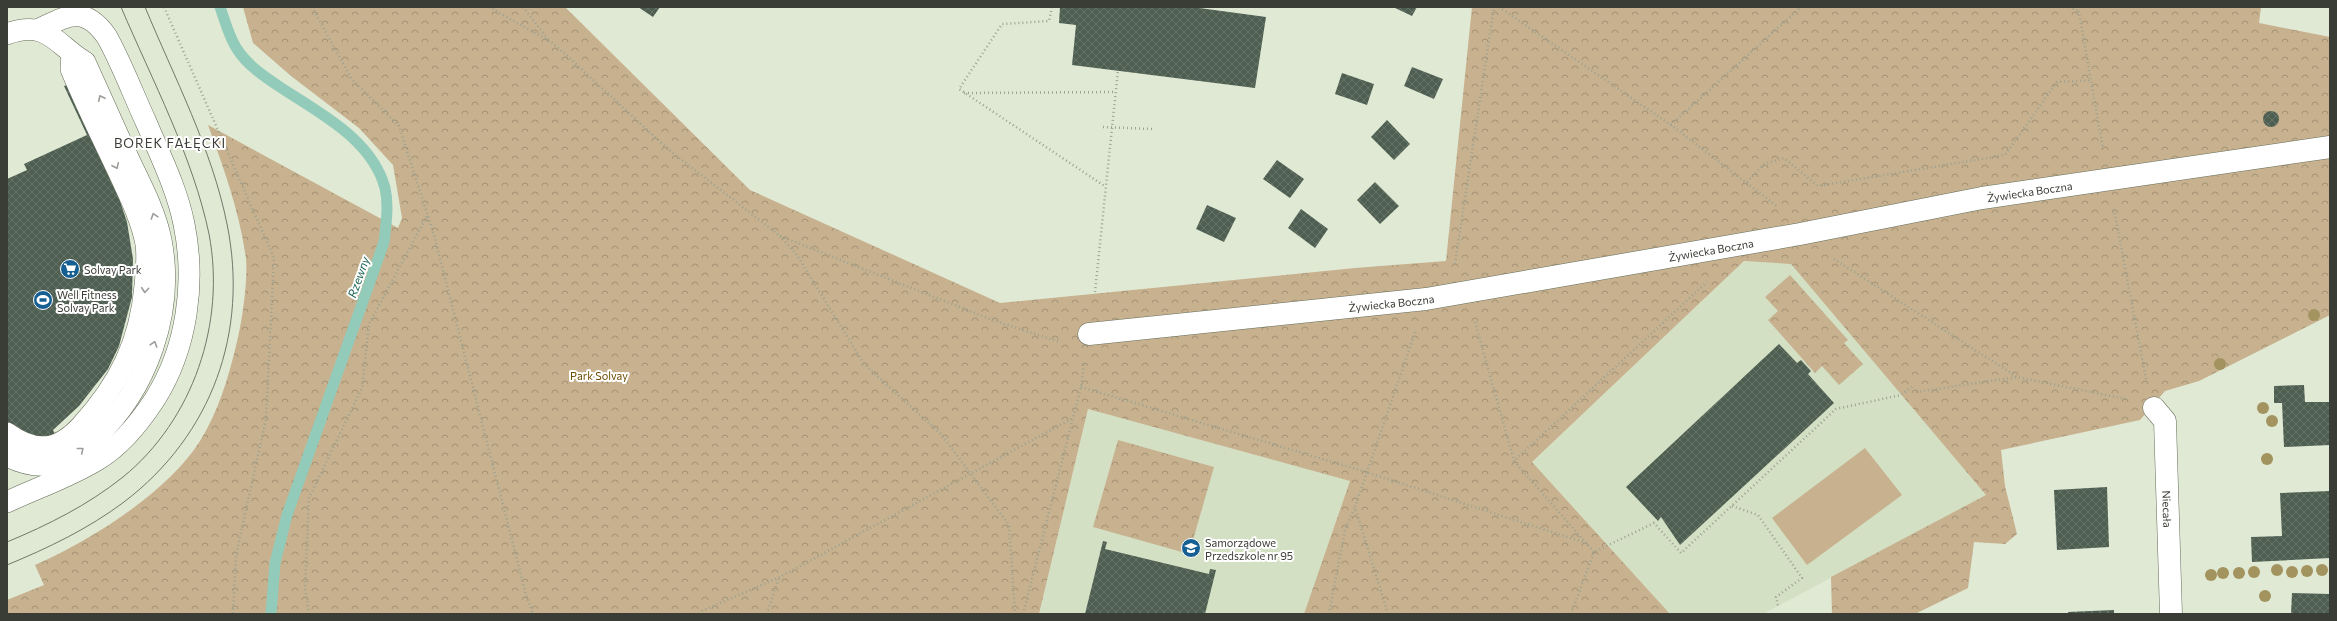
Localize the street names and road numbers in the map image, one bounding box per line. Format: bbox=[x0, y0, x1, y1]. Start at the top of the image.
street label: Żywiecka Boczna bbox=[1986, 178, 2073, 204]
street label: Żywiecka Boczna bbox=[1667, 236, 1754, 263]
street label: Żywiecka Boczna bbox=[1348, 291, 1435, 314]
street label: Niecała bbox=[2161, 490, 2175, 528]

